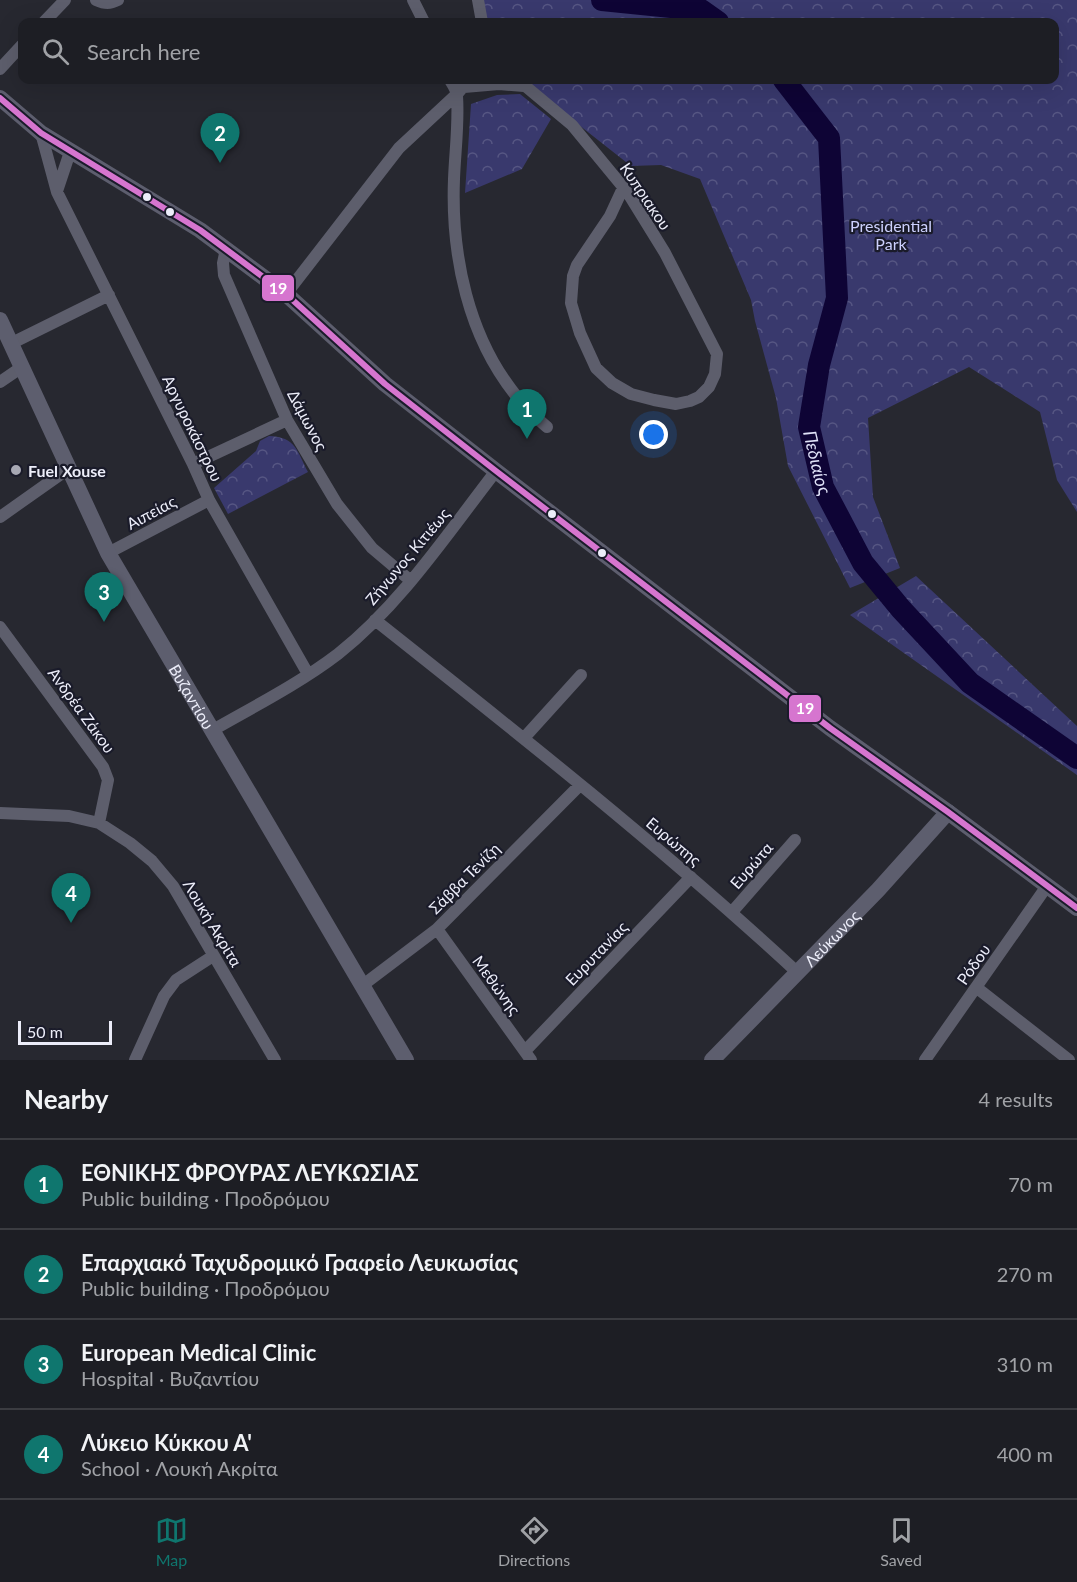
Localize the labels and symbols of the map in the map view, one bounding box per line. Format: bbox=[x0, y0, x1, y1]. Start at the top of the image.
pin: 2 bbox=[200, 114, 240, 163]
street label: Κυπριακου bbox=[617, 159, 675, 233]
unlabelled marker bbox=[141, 191, 153, 203]
unlabelled marker bbox=[164, 206, 176, 218]
park label: Presidential Park bbox=[850, 216, 932, 253]
line badge: 19 bbox=[261, 274, 295, 302]
text: 19 bbox=[269, 278, 287, 297]
street label: Αργυροκάστρου bbox=[159, 372, 227, 484]
street label: Δάμωνος bbox=[284, 386, 332, 454]
pin: 1 bbox=[508, 390, 546, 439]
your location bbox=[639, 420, 668, 449]
water label: Πεδιαίος bbox=[799, 428, 836, 499]
place label: Fuel Xouse bbox=[28, 461, 106, 480]
marker: Fuel Xouse bbox=[9, 463, 23, 477]
street label: Αιπείας bbox=[123, 491, 179, 533]
street label: Ζήνωνος Κιτιέως bbox=[361, 503, 453, 608]
unlabelled marker bbox=[546, 508, 558, 520]
unlabelled marker bbox=[596, 547, 608, 559]
pin: 3 bbox=[84, 572, 124, 622]
street label: Βυζαντίου bbox=[166, 660, 219, 732]
street label: Ανδρέα Ζάκου bbox=[45, 664, 119, 756]
line badge: 19 bbox=[788, 694, 822, 723]
text: 19 bbox=[796, 698, 814, 717]
street label: Ευρώπης bbox=[643, 813, 706, 870]
street label: Ευρώτα bbox=[726, 837, 777, 892]
street label: Σάββα Τενίζη bbox=[425, 839, 503, 917]
pin: 4 bbox=[52, 874, 90, 923]
street label: Λουκή Ακρίτα bbox=[180, 876, 247, 970]
street label: Λεύκωνος bbox=[800, 905, 864, 970]
street label: Ευρυτανίας bbox=[561, 917, 631, 989]
street label: Ρόδου bbox=[952, 940, 994, 988]
street label: Μεθώνης bbox=[469, 952, 525, 1019]
scale bar bbox=[18, 1018, 112, 1046]

